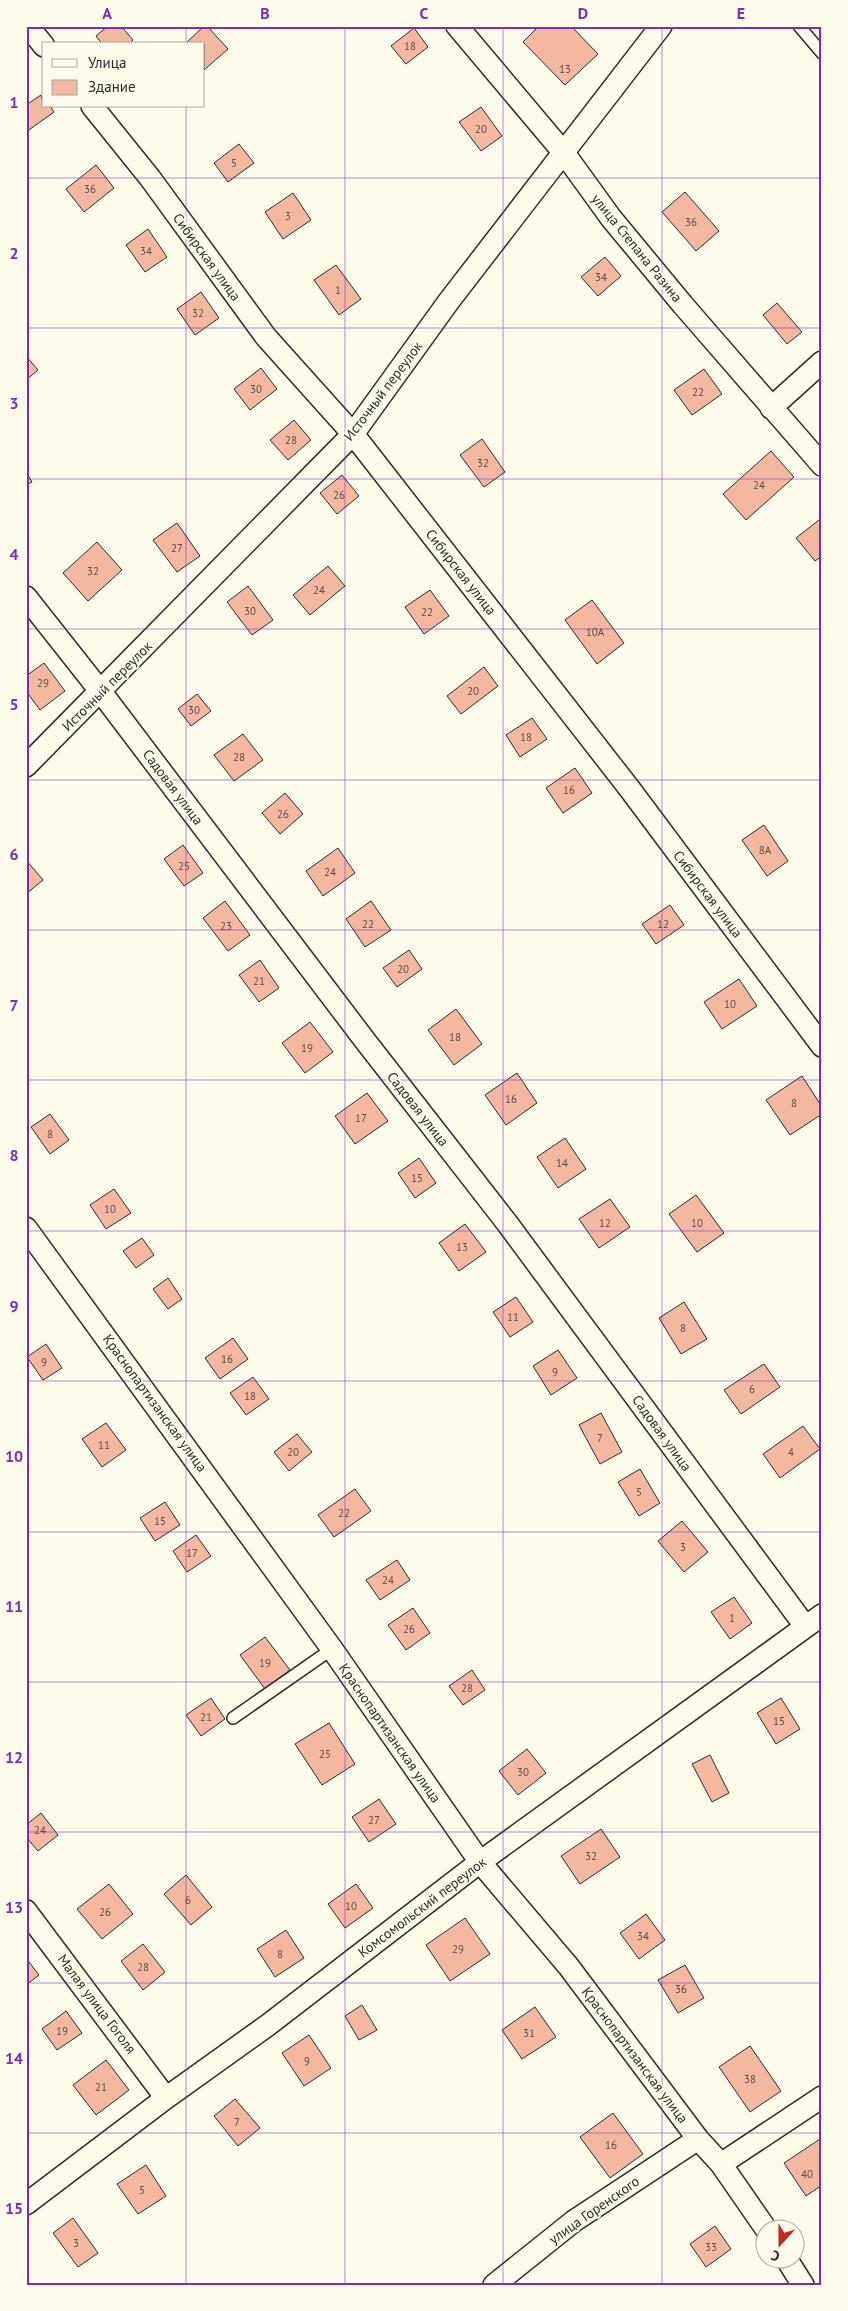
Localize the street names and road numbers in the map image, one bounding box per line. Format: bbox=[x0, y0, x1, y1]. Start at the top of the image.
street label: улица Степана Разина bbox=[588, 190, 686, 306]
street label: Сибирская улица bbox=[169, 210, 245, 305]
street label: Источный переулок bbox=[340, 337, 427, 444]
street label: Сибирская улица bbox=[422, 525, 500, 619]
street label: Источный переулок bbox=[58, 637, 156, 735]
street label: Садовая улица bbox=[139, 746, 207, 828]
street label: Сибирская улица bbox=[669, 847, 747, 941]
street label: Садовая улица bbox=[383, 1068, 453, 1150]
street label: Краснопартизанская улица bbox=[99, 1331, 211, 1476]
street label: Садовая улица bbox=[628, 1391, 696, 1475]
street label: Краснопартизанская улица bbox=[335, 1660, 445, 1806]
street label: Комсомольский переулок bbox=[354, 1853, 490, 1961]
street label: Малая улица Гоголя bbox=[54, 1951, 140, 2057]
street label: Краснопартизанская улица bbox=[578, 1983, 692, 2127]
street label: улица Горенского bbox=[545, 2172, 643, 2248]

